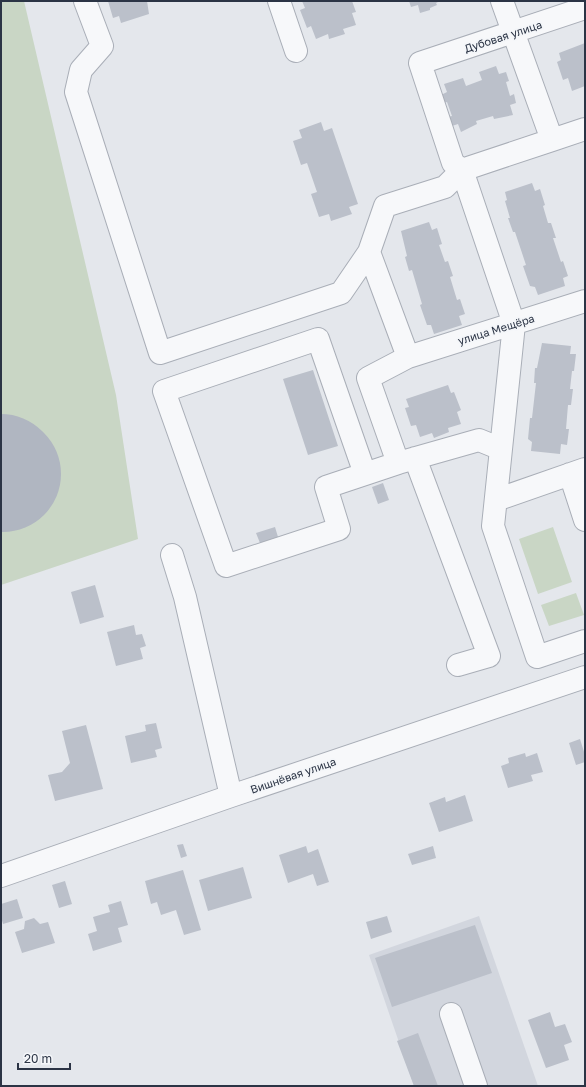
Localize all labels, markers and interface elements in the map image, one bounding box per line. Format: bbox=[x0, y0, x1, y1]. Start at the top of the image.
street label: Дубовая улица bbox=[463, 17, 543, 55]
street label: улица Мещёра bbox=[456, 311, 536, 347]
street label: Вишнёвая улица bbox=[248, 754, 338, 796]
scale bar bbox=[18, 1045, 70, 1071]
text: 20 m bbox=[24, 1051, 52, 1066]

